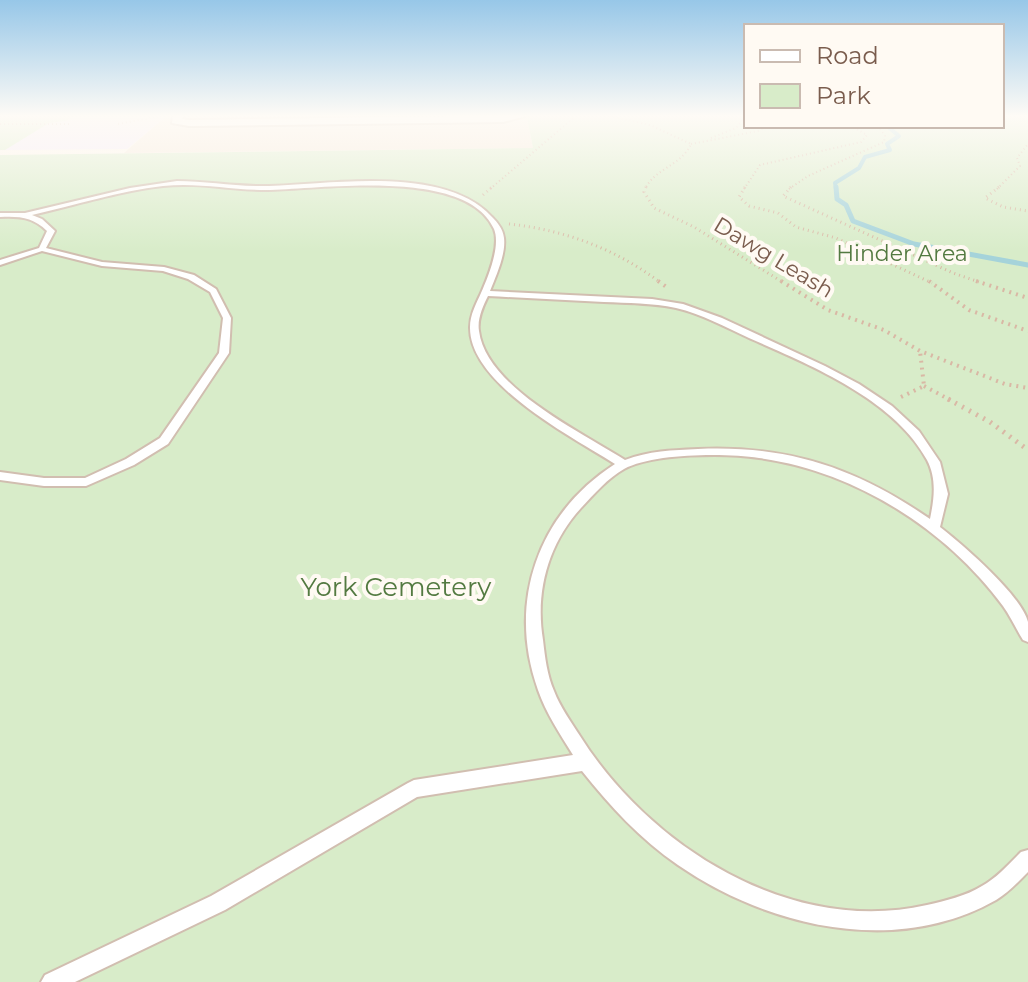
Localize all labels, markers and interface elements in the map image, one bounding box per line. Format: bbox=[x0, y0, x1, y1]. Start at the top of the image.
legend bbox=[744, 24, 1004, 128]
text: Road bbox=[816, 41, 879, 70]
text: Park bbox=[816, 81, 871, 110]
street label: Dawg Leash bbox=[709, 211, 839, 304]
park label: Hinder Area bbox=[836, 240, 968, 267]
park label: York Cemetery bbox=[301, 571, 492, 603]

